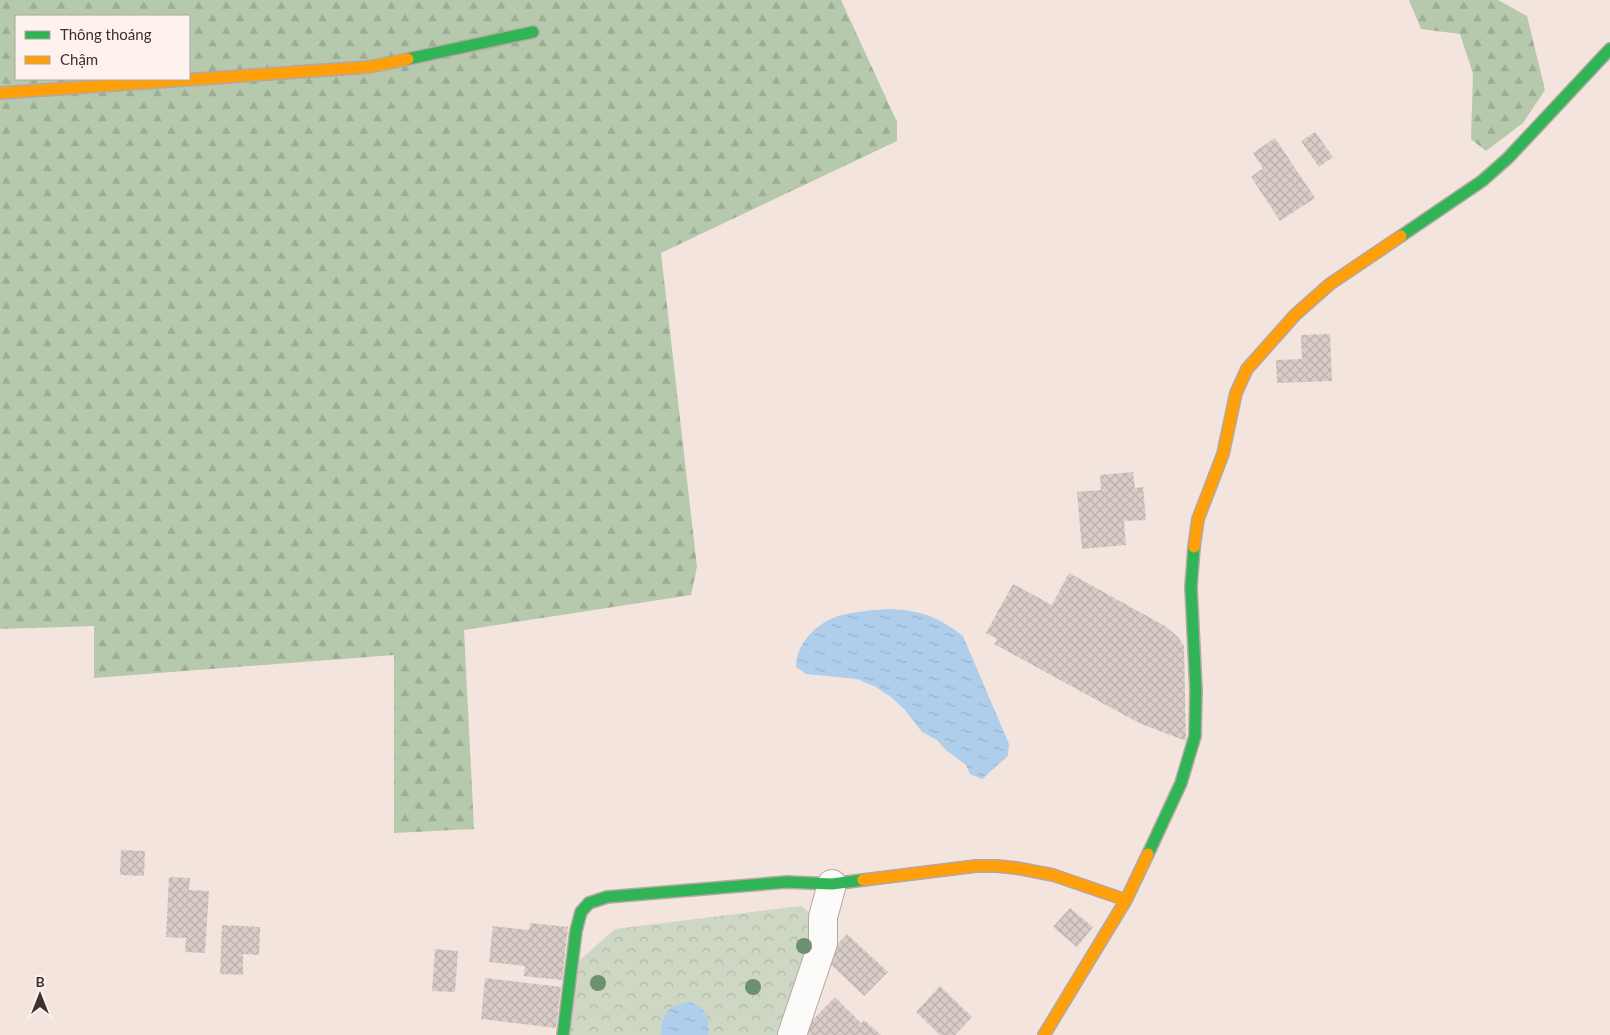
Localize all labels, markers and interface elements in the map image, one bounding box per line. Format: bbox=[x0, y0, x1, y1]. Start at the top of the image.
legend bbox=[15, 15, 190, 80]
text: Thông thoáng bbox=[60, 25, 152, 43]
text: Chậm bbox=[60, 50, 98, 68]
north arrow bbox=[15, 970, 65, 1020]
text: B bbox=[35, 973, 45, 990]

